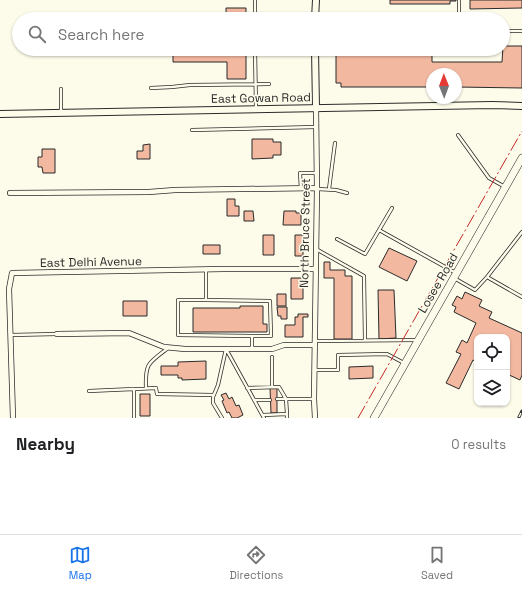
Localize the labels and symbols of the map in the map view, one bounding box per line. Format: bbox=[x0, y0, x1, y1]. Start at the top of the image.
north arrow bbox=[426, 68, 462, 104]
street label: East Gowan Road bbox=[211, 89, 311, 107]
street label: North Bruce Street bbox=[296, 178, 314, 288]
street label: Losee Road bbox=[414, 250, 462, 316]
street label: East Delhi Avenue bbox=[40, 253, 142, 271]

